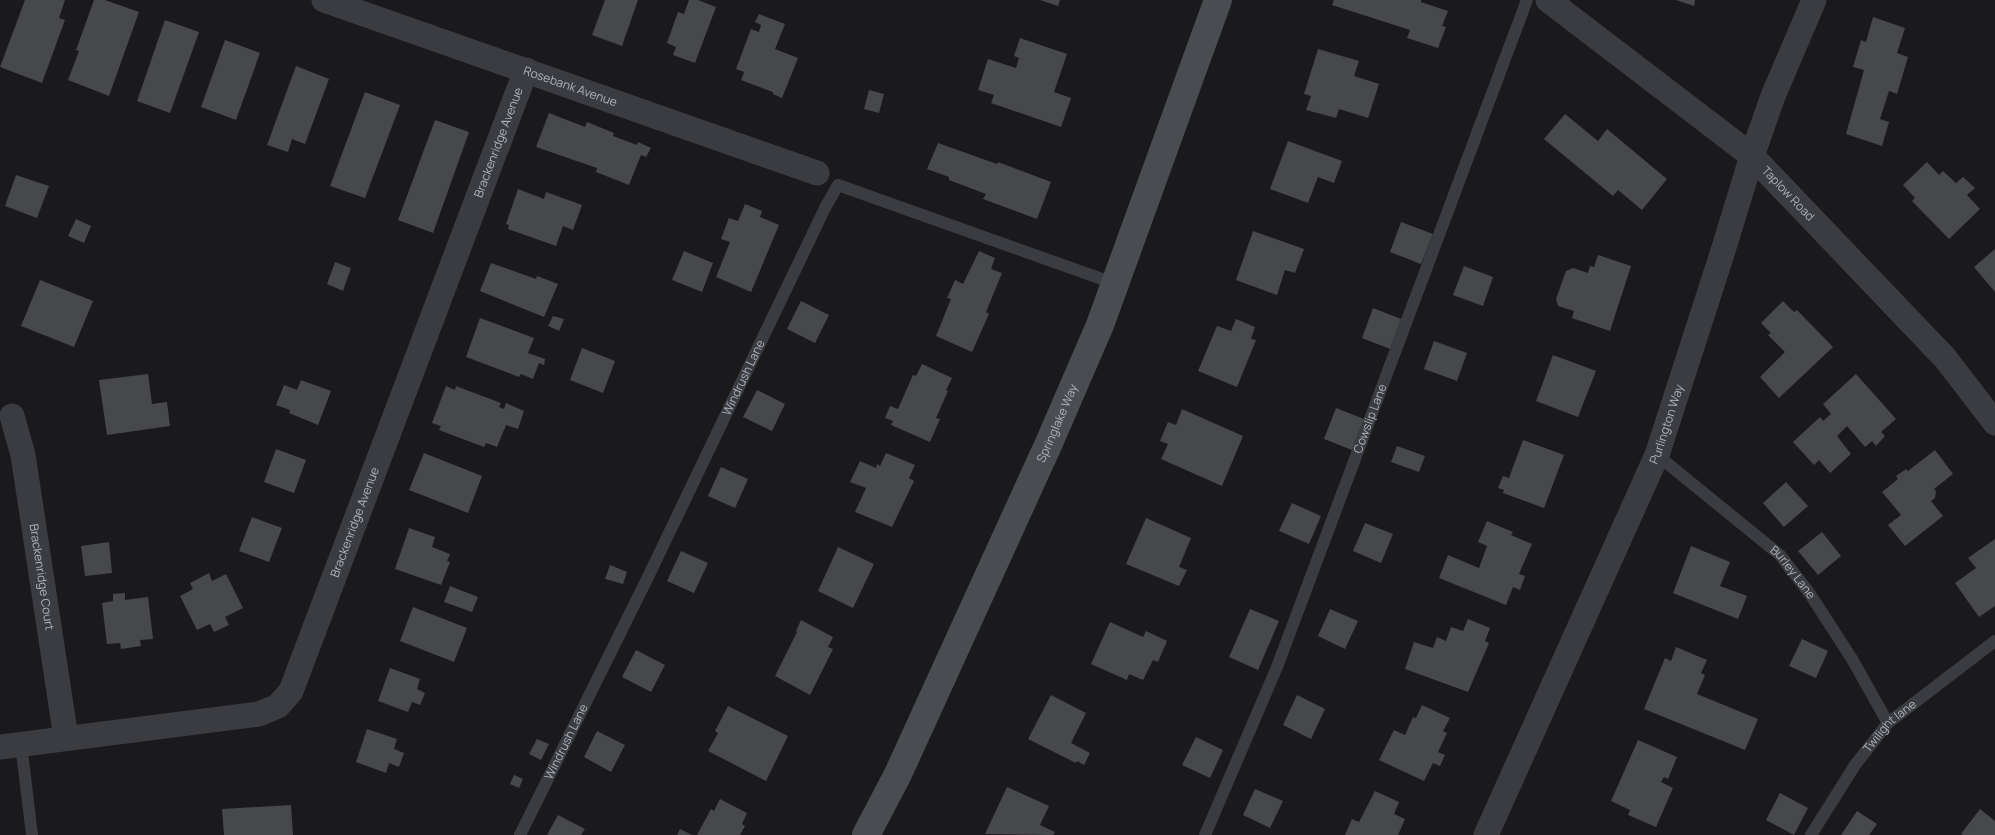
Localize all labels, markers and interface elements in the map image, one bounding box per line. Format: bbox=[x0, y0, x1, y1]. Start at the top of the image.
street label: Rosebank Avenue bbox=[521, 62, 620, 110]
street label: Brackenridge Avenue bbox=[470, 85, 527, 200]
street label: Taplow Road bbox=[1758, 162, 1819, 225]
street label: Windrush Lane bbox=[718, 337, 769, 418]
street label: Springlake Way bbox=[1032, 381, 1082, 465]
street label: Cowslip Lane bbox=[1349, 381, 1390, 456]
street label: Purlington Way bbox=[1645, 381, 1688, 467]
street label: Brackenridge Avenue bbox=[326, 465, 383, 580]
street label: Brackenridge Court bbox=[26, 523, 59, 632]
street label: Burley Lane bbox=[1767, 541, 1820, 602]
street label: Twilight lane bbox=[1859, 695, 1919, 756]
street label: Windrush Lane bbox=[540, 701, 592, 782]

